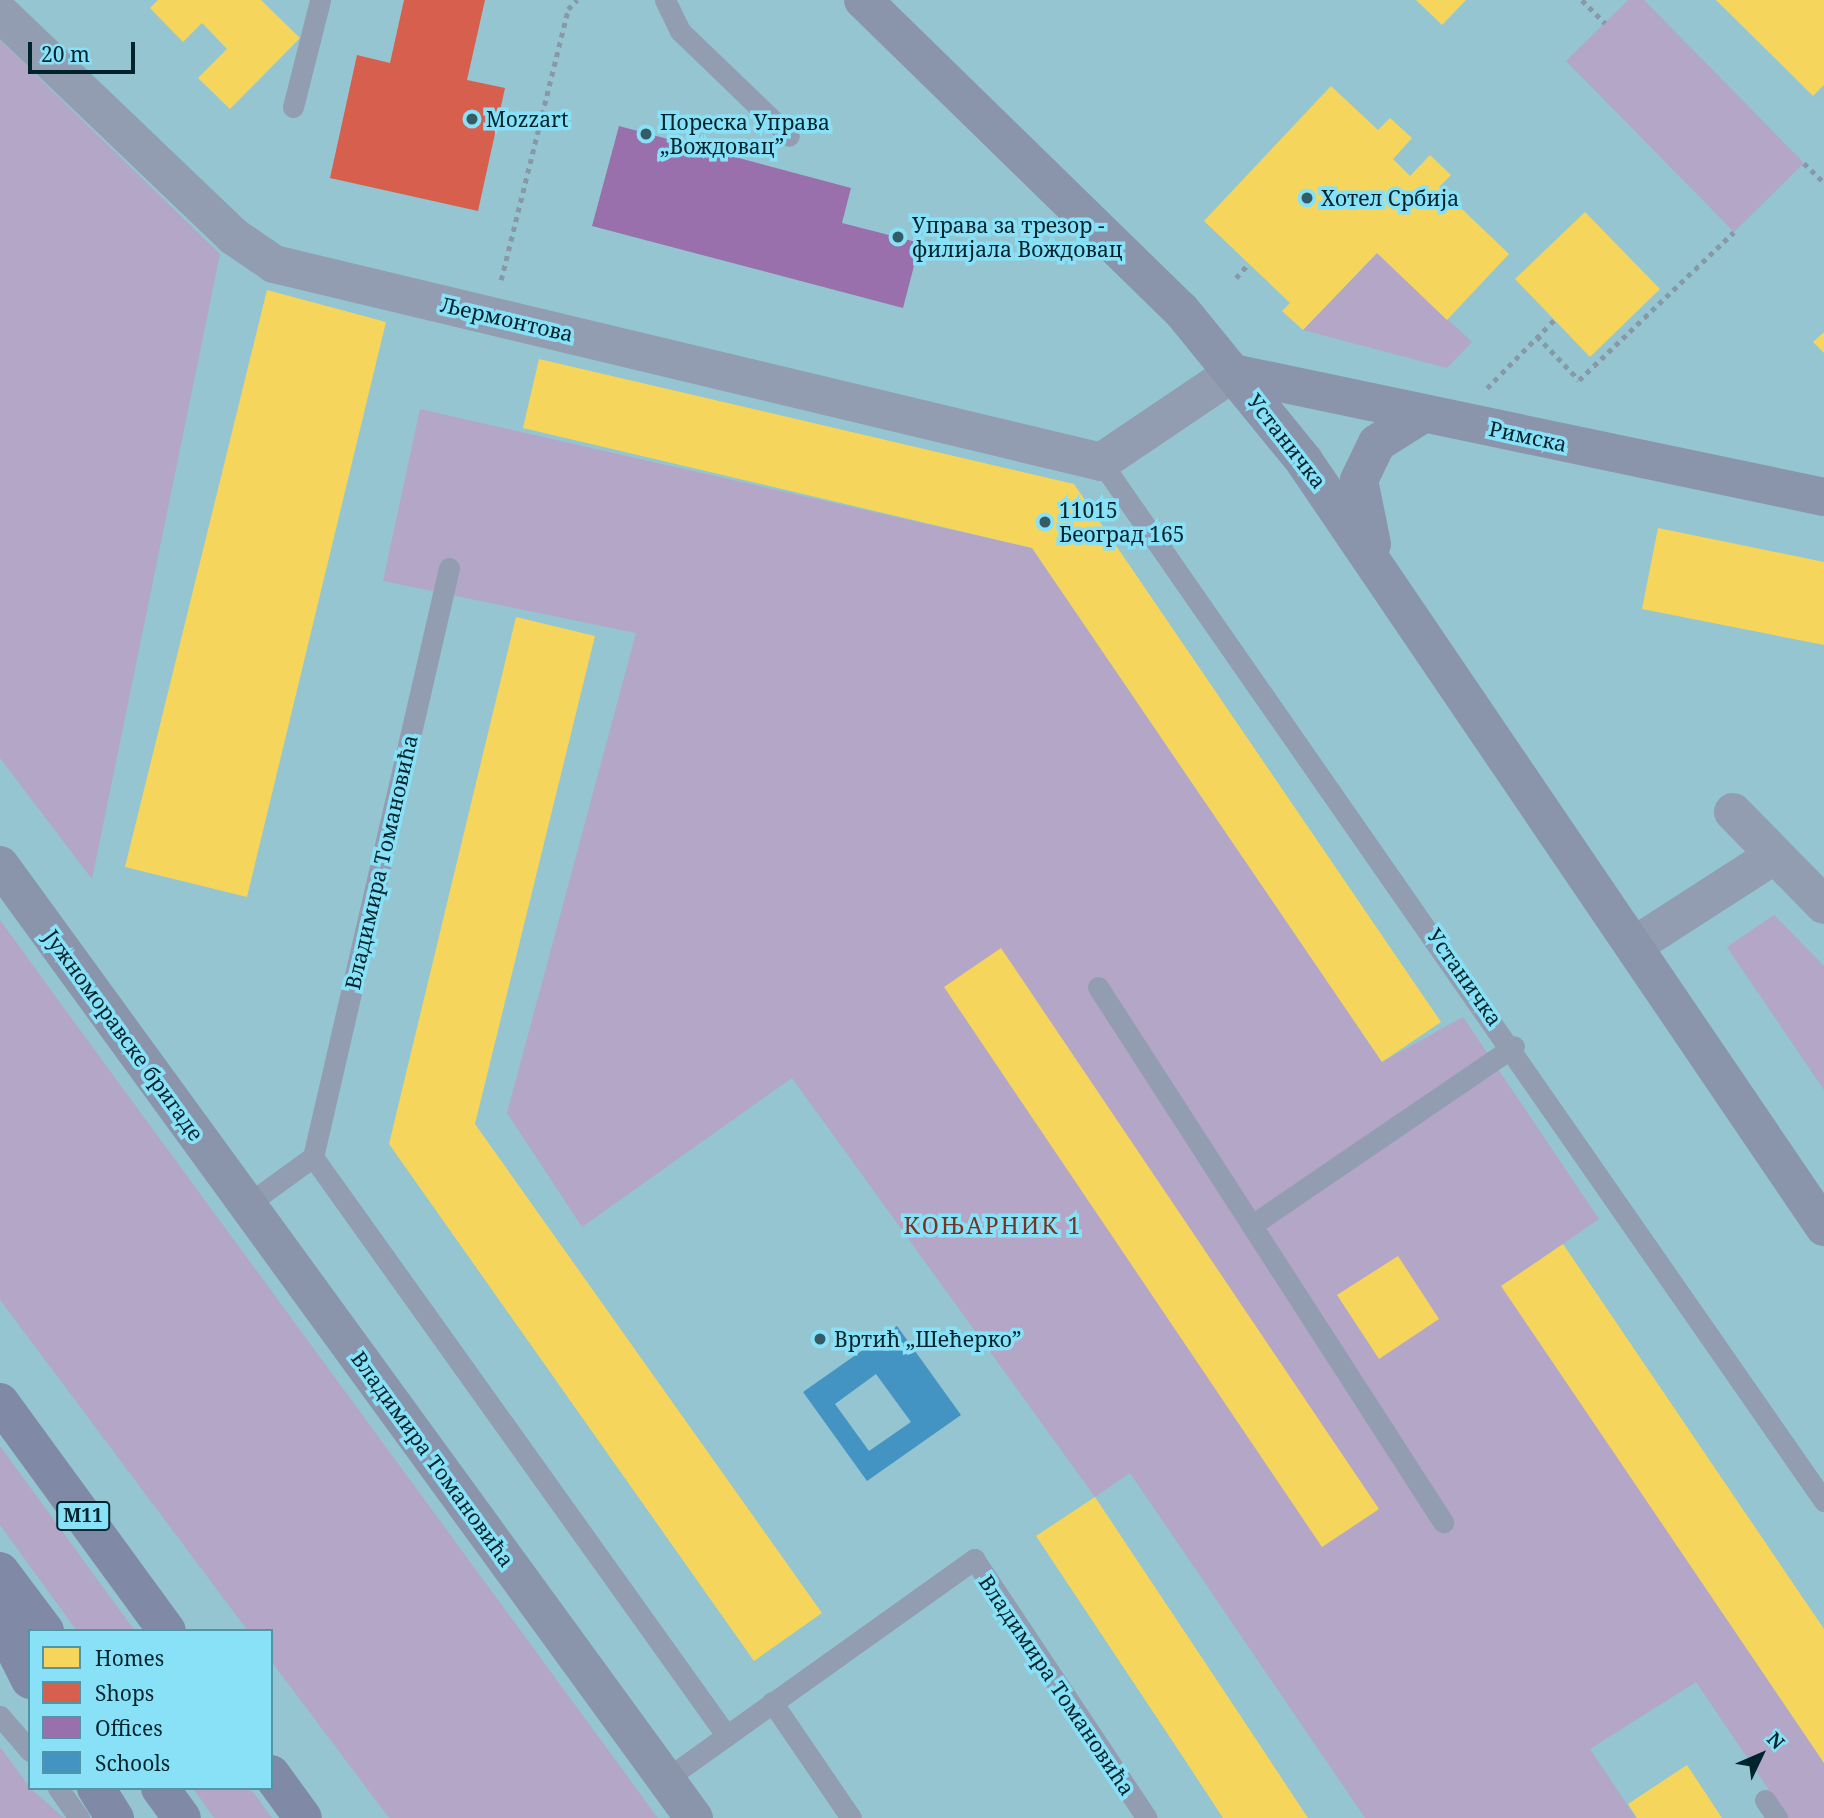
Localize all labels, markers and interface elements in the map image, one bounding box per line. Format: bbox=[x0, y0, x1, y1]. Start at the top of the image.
scale bar bbox=[32, 28, 138, 72]
text: 20 m bbox=[41, 40, 90, 68]
place label: Mozzart bbox=[486, 106, 568, 132]
place label: Пореска Управа „Вождовац” bbox=[660, 109, 830, 159]
marker: Mozzart bbox=[464, 111, 480, 127]
marker: Пореска Управа „Вождовац” bbox=[638, 126, 654, 142]
place label: Хотел Србија bbox=[1321, 185, 1459, 211]
marker: Хотел Србија bbox=[1299, 190, 1315, 206]
place label: Управа за трезор - филијала Вождовац bbox=[912, 212, 1123, 262]
marker: Управа за трезор - филијала Вождовац bbox=[890, 229, 906, 245]
street label: Љермонтова bbox=[438, 292, 576, 346]
street label: Устаничка bbox=[1242, 389, 1332, 493]
street label: Римска bbox=[1487, 415, 1569, 457]
place label: 11015 Београд 165 bbox=[1059, 497, 1185, 547]
marker: 11015 Београд 165 bbox=[1037, 514, 1053, 530]
street label: Владимира Томановића bbox=[339, 732, 423, 992]
street label: Устаничка bbox=[1422, 923, 1508, 1031]
street label: Јужноморавске бригаде bbox=[39, 925, 209, 1145]
district label: КОЊАРНИК 1 bbox=[905, 1211, 1081, 1239]
place label: Вртић „Шећерко” bbox=[834, 1326, 1021, 1352]
marker: Вртић „Шећерко” bbox=[812, 1331, 828, 1347]
street label: Владимира Томановића bbox=[346, 1346, 520, 1572]
road number: M11 bbox=[55, 1500, 111, 1532]
street label: Владимира Томановића bbox=[974, 1570, 1140, 1800]
legend bbox=[28, 1629, 273, 1790]
text: Homes bbox=[95, 1644, 164, 1672]
text: Shops bbox=[95, 1679, 154, 1707]
text: Offices bbox=[95, 1714, 163, 1742]
north arrow bbox=[1726, 1720, 1796, 1790]
text: N bbox=[1762, 1726, 1791, 1755]
text: Schools bbox=[95, 1749, 170, 1777]

